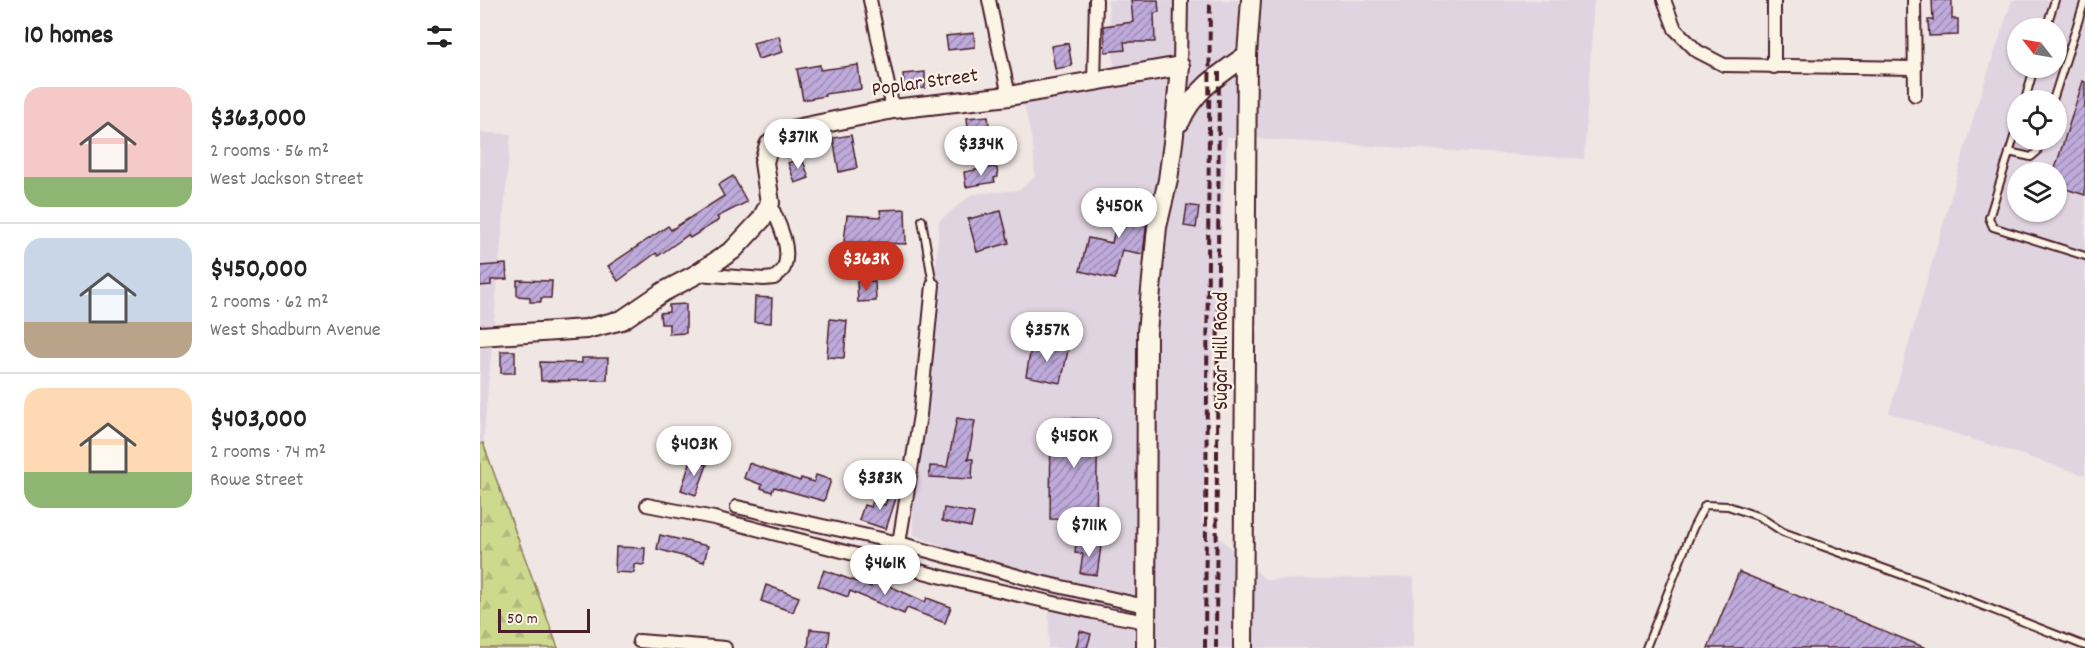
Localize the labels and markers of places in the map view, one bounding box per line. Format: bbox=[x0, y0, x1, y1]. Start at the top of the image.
pin: $371K bbox=[756, 119, 840, 170]
pin: $334K bbox=[939, 126, 1023, 177]
pin: $450K bbox=[1077, 188, 1161, 239]
pin: $363K bbox=[824, 241, 908, 292]
pin: $357K bbox=[1005, 312, 1089, 363]
pin: $450K bbox=[1032, 418, 1116, 469]
pin: $403K bbox=[652, 426, 736, 477]
pin: $383K bbox=[838, 460, 922, 511]
pin: $711K bbox=[1047, 507, 1131, 558]
pin: $461K bbox=[843, 545, 927, 596]

